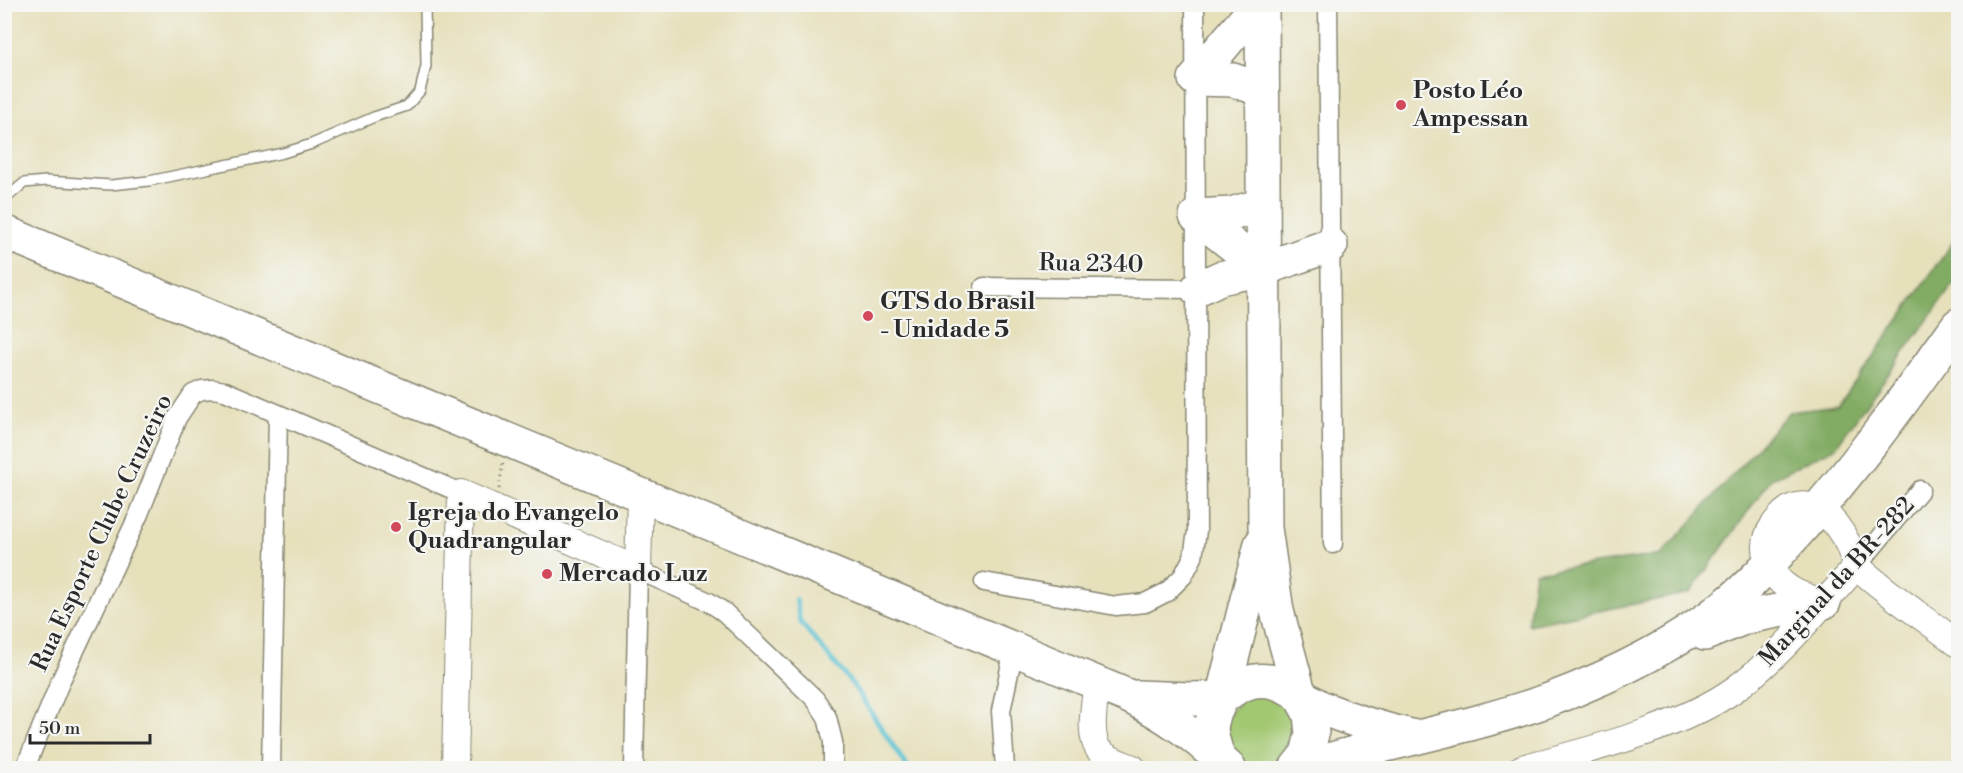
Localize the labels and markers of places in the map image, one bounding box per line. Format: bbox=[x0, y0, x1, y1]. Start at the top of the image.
place label: Posto Léo Ampessan bbox=[1412, 76, 1528, 134]
marker: Posto Léo Ampessan bbox=[1394, 98, 1408, 112]
place label: GTS do Brasil - Unidade 5 bbox=[880, 287, 1035, 345]
marker: GTS do Brasil - Unidade 5 bbox=[861, 309, 875, 323]
place label: Igreja do Evangelo Quadrangular bbox=[408, 498, 619, 556]
marker: Igreja do Evangelo Quadrangular bbox=[389, 520, 403, 534]
place label: Mercado Luz bbox=[559, 559, 707, 589]
marker: Mercado Luz bbox=[540, 567, 554, 581]

